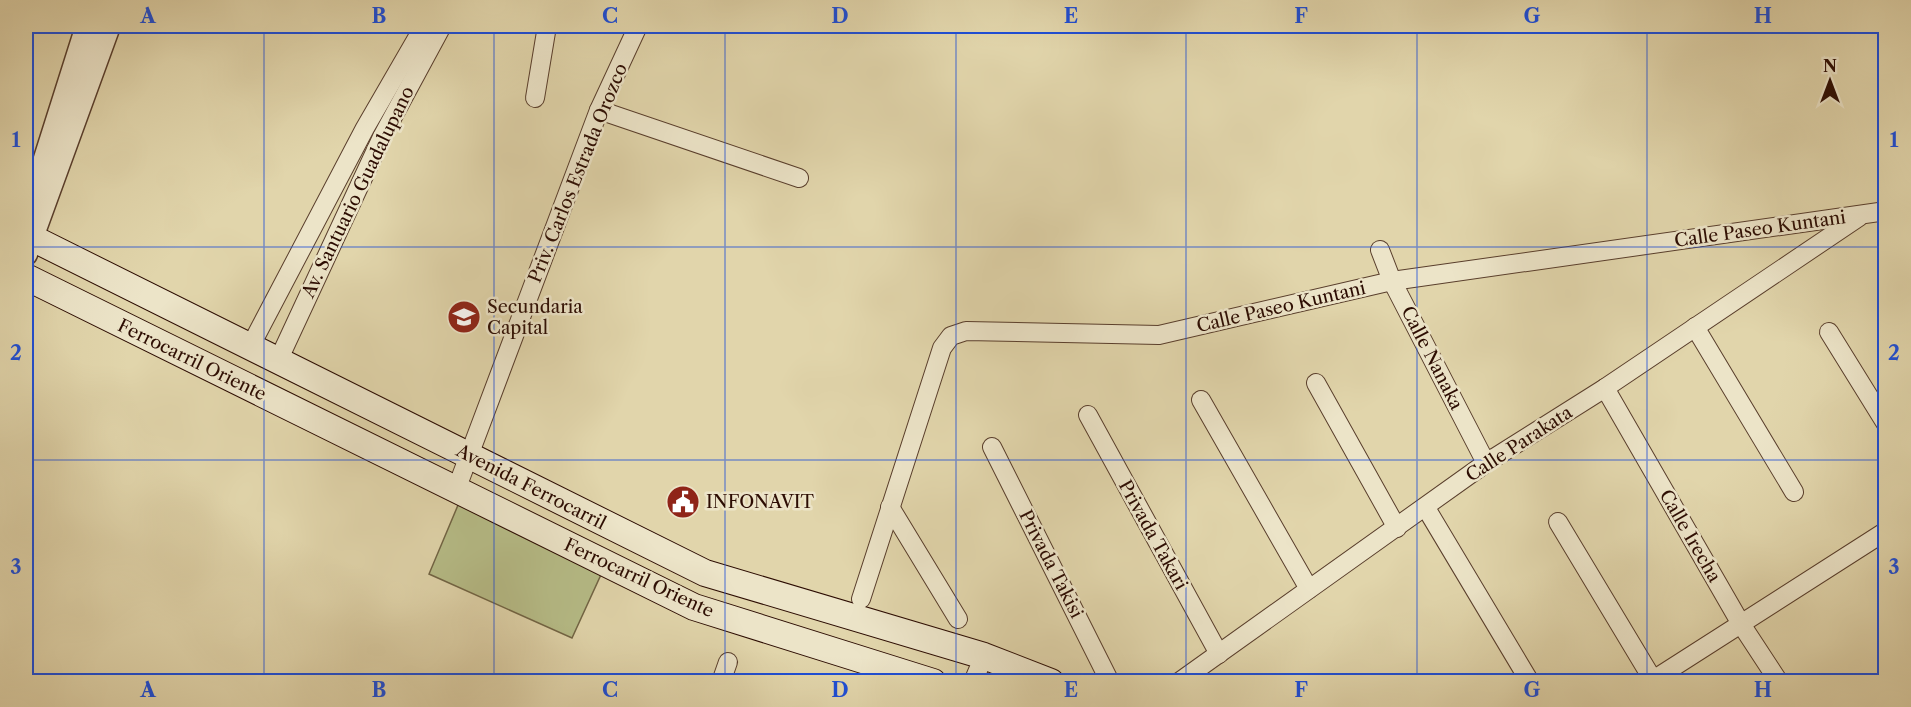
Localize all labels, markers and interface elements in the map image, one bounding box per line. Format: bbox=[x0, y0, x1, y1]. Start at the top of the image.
text: A bbox=[139, 4, 156, 28]
text: B bbox=[372, 4, 387, 28]
text: C bbox=[602, 4, 618, 28]
text: D bbox=[831, 4, 849, 28]
text: E bbox=[1064, 4, 1078, 28]
text: F bbox=[1294, 4, 1308, 28]
text: G bbox=[1524, 4, 1541, 28]
text: H bbox=[1754, 4, 1772, 28]
north arrow bbox=[1800, 51, 1860, 111]
text: N bbox=[1823, 56, 1837, 76]
street label: Priv. Carlos Estrada Orozco bbox=[524, 60, 632, 286]
street label: Av. Santuario Guadalupano bbox=[297, 83, 419, 302]
text: 1 bbox=[12, 128, 21, 152]
text: 1 bbox=[1890, 128, 1899, 152]
street label: Calle Paseo Kuntani bbox=[1673, 206, 1848, 252]
street label: Calle Paseo Kuntani bbox=[1194, 277, 1368, 337]
place label: Secundaria Capital bbox=[487, 296, 583, 339]
school or university icon: Secundaria Capital bbox=[446, 299, 482, 335]
street label: Calle Nanaka bbox=[1397, 303, 1468, 414]
street label: Ferrocarril Oriente bbox=[114, 314, 270, 406]
text: 2 bbox=[10, 341, 22, 365]
text: 2 bbox=[1888, 341, 1900, 365]
street label: Calle Parakata bbox=[1462, 401, 1577, 487]
street label: Avenida Ferrocarril bbox=[451, 439, 610, 534]
street label: Privada Takari bbox=[1114, 476, 1192, 594]
public building icon: INFONAVIT bbox=[665, 484, 701, 520]
street label: Calle Irecha bbox=[1655, 486, 1726, 587]
place label: INFONAVIT bbox=[706, 491, 814, 513]
street label: Privada Takisi bbox=[1014, 506, 1088, 622]
street label: Ferrocarril Oriente bbox=[561, 534, 717, 622]
text: 3 bbox=[10, 555, 22, 579]
text: 3 bbox=[1888, 555, 1900, 579]
text: A bbox=[139, 678, 156, 702]
text: B bbox=[372, 678, 387, 702]
text: C bbox=[602, 678, 618, 702]
text: D bbox=[831, 678, 849, 702]
text: E bbox=[1064, 678, 1078, 702]
text: F bbox=[1294, 678, 1308, 702]
text: G bbox=[1524, 678, 1541, 702]
text: H bbox=[1754, 678, 1772, 702]

